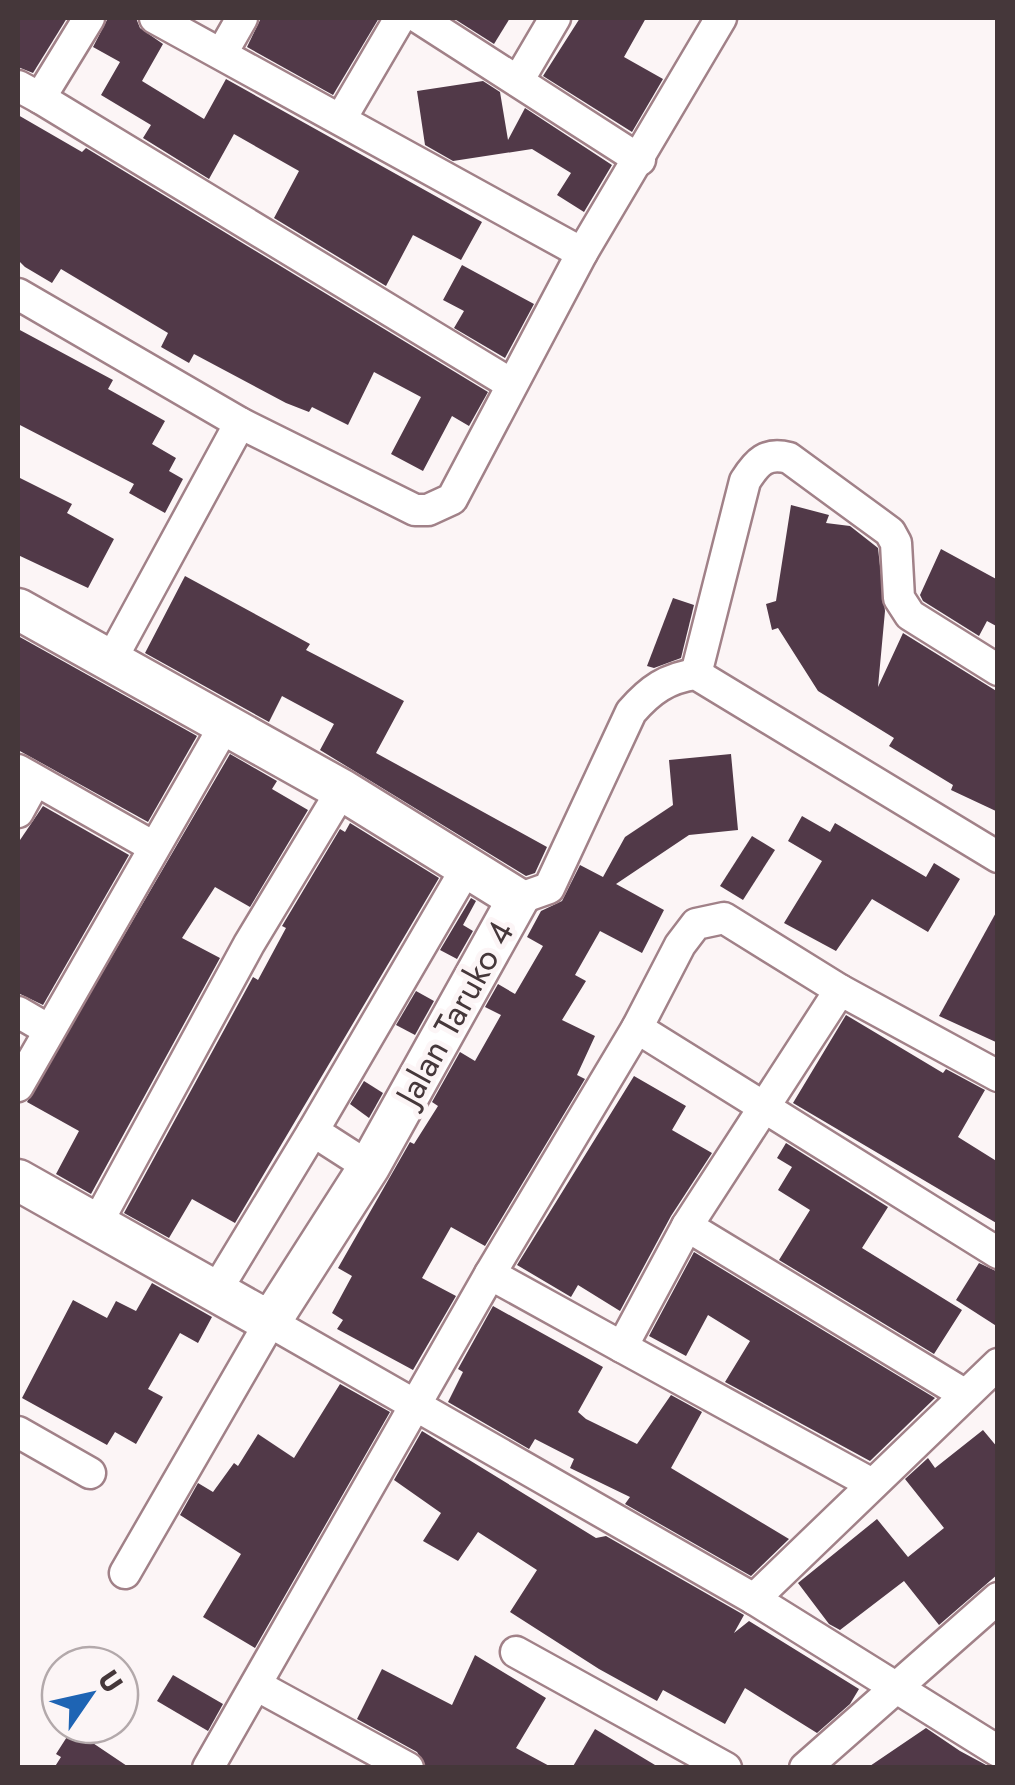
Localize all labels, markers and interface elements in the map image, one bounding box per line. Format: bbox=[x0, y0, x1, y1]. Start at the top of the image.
street label: Jalan Taruko 4 bbox=[382, 912, 526, 1118]
north arrow bbox=[40, 1645, 140, 1745]
text: U bbox=[88, 1662, 133, 1701]

